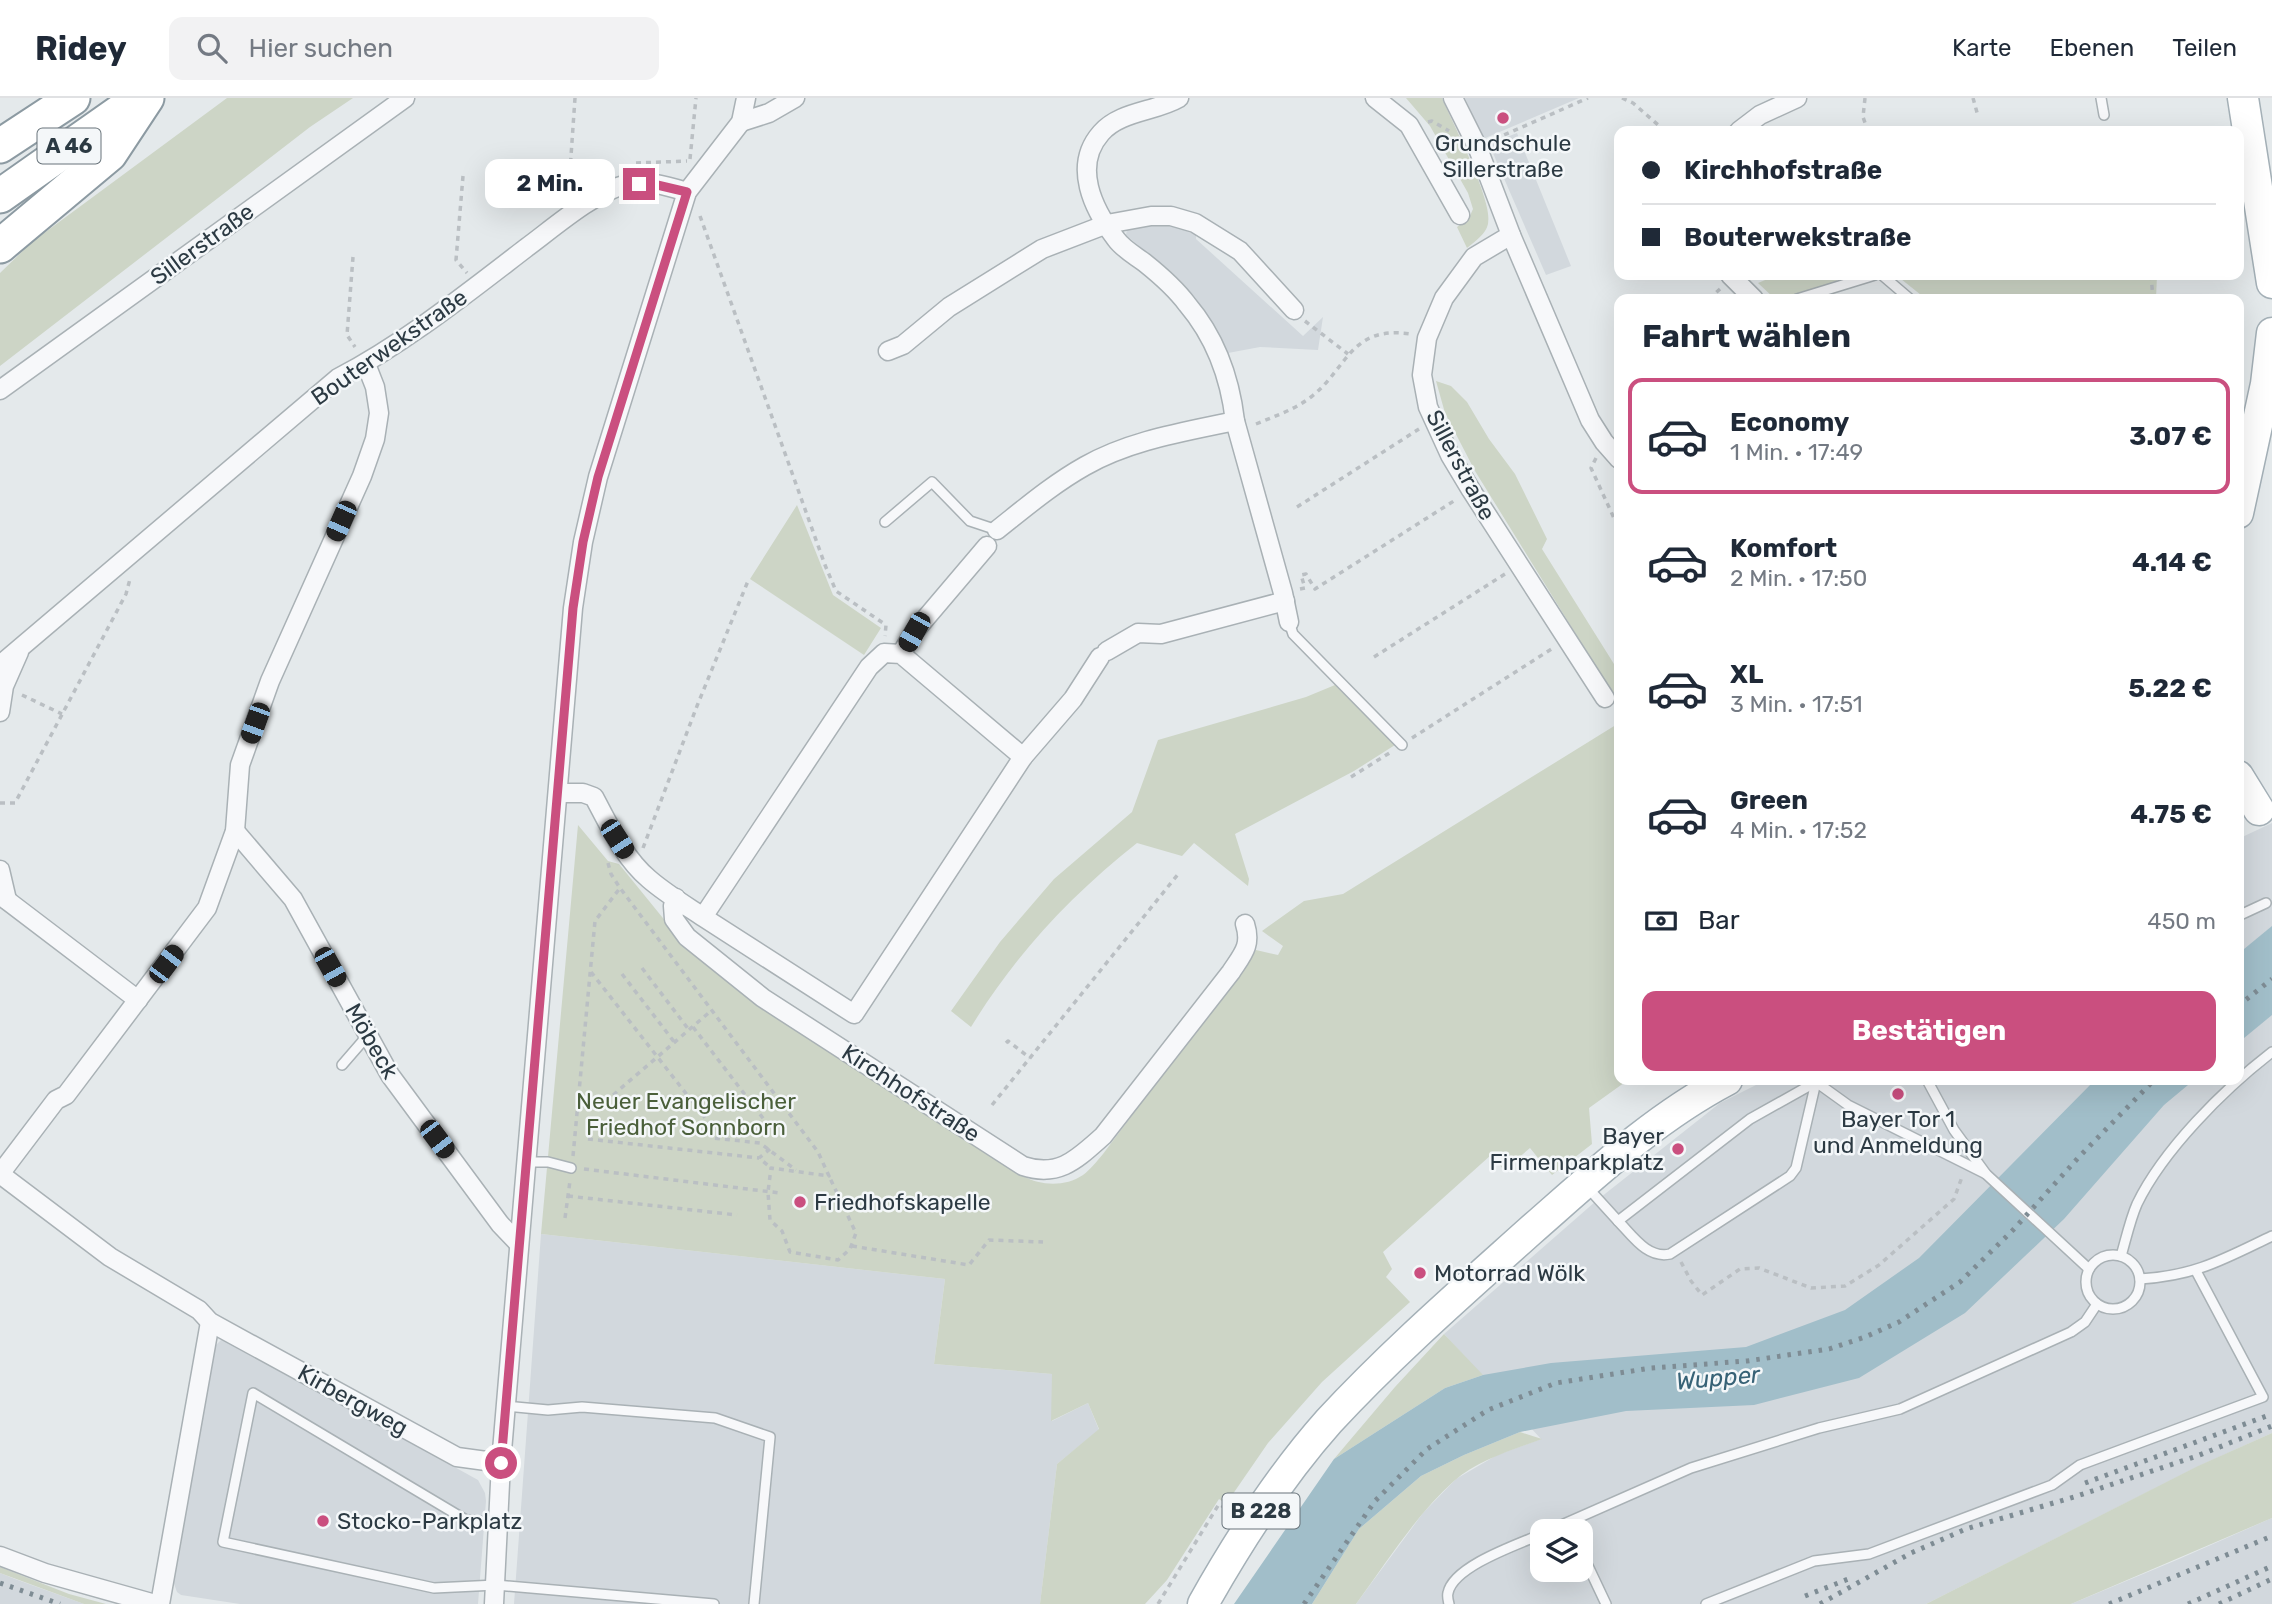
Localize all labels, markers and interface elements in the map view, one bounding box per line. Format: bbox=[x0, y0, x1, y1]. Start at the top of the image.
search box bbox=[169, 17, 659, 80]
text: Ridey bbox=[35, 29, 127, 68]
icon: search bbox=[193, 29, 231, 67]
text: Hier suchen bbox=[249, 33, 393, 64]
text: Karte bbox=[1952, 34, 2012, 62]
text: Ebenen bbox=[2050, 34, 2134, 62]
text: Teilen bbox=[2172, 34, 2237, 62]
marker: Grundschule Sillerstraße bbox=[1495, 110, 1511, 126]
road number: A 46 bbox=[38, 128, 100, 164]
place label: Grundschule Sillerstraße bbox=[1435, 129, 1571, 183]
text: Kirchhofstraße bbox=[1684, 155, 1882, 186]
callout: 2 Min. bbox=[485, 160, 614, 208]
route end bbox=[623, 168, 655, 200]
text: 2 Min. bbox=[517, 169, 583, 197]
street label: Sillerstraße bbox=[145, 197, 259, 291]
text: Bouterwekstraße bbox=[1684, 222, 1911, 253]
street label: Bouterwekstraße bbox=[306, 283, 472, 411]
text: Fahrt wählen bbox=[1642, 317, 1851, 355]
street label: Sillerstraße bbox=[1420, 405, 1502, 525]
icon: car bbox=[1646, 405, 1709, 468]
text: Economy bbox=[1730, 407, 1849, 438]
text: 3.07 € bbox=[2129, 421, 2212, 452]
text: 1 Min. · 17:49 bbox=[1730, 438, 1863, 466]
car bbox=[323, 498, 360, 544]
icon: car bbox=[1646, 531, 1709, 594]
text: Komfort bbox=[1730, 533, 1837, 564]
text: 4.14 € bbox=[2132, 547, 2212, 578]
text: 2 Min. · 17:50 bbox=[1730, 564, 1867, 592]
car bbox=[895, 609, 934, 655]
icon: car bbox=[1646, 657, 1709, 720]
text: XL bbox=[1730, 659, 1763, 690]
text: 5.22 € bbox=[2128, 673, 2212, 704]
text: 3 Min. · 17:51 bbox=[1730, 690, 1863, 718]
car bbox=[238, 700, 273, 746]
icon: car bbox=[1646, 783, 1709, 846]
text: Green bbox=[1730, 785, 1808, 816]
text: 4.75 € bbox=[2130, 799, 2212, 830]
car bbox=[597, 816, 638, 862]
text: 4 Min. · 17:52 bbox=[1730, 816, 1867, 844]
icon: cash bbox=[1642, 902, 1680, 940]
text: Bar bbox=[1698, 905, 1740, 936]
text: 450 m bbox=[2147, 907, 2216, 935]
car bbox=[145, 941, 188, 987]
car bbox=[311, 944, 350, 990]
button: Bestätigen bbox=[1642, 991, 2216, 1071]
street label: Möbeck bbox=[339, 998, 405, 1084]
street label: Kirchhofstraße bbox=[837, 1038, 985, 1148]
marker: Bayer Tor 1 und Anmeldung bbox=[1890, 1086, 1906, 1102]
park label: Neuer Evangelischer Friedhof Sonnborn bbox=[576, 1087, 796, 1141]
place label: Bayer Tor 1 und Anmeldung bbox=[1813, 1105, 1983, 1159]
car bbox=[416, 1116, 459, 1162]
place label: Bayer Firmenparkplatz bbox=[1489, 1122, 1664, 1176]
marker: Bayer Firmenparkplatz bbox=[1670, 1141, 1686, 1157]
place label: Friedhofskapelle bbox=[814, 1188, 991, 1216]
marker: Friedhofskapelle bbox=[792, 1194, 808, 1210]
place label: Motorrad Wölk bbox=[1434, 1259, 1585, 1287]
marker: Motorrad Wölk bbox=[1412, 1265, 1428, 1281]
street label: Kirbergweg bbox=[293, 1358, 413, 1442]
water label: Wupper bbox=[1675, 1360, 1762, 1396]
route start bbox=[485, 1447, 517, 1479]
road number: B 228 bbox=[1222, 1494, 1300, 1528]
place label: Stocko-Parkplatz bbox=[337, 1507, 522, 1535]
marker: Stocko-Parkplatz bbox=[315, 1513, 331, 1529]
map controls bbox=[1530, 1519, 1593, 1582]
button: layers bbox=[1530, 1519, 1593, 1582]

